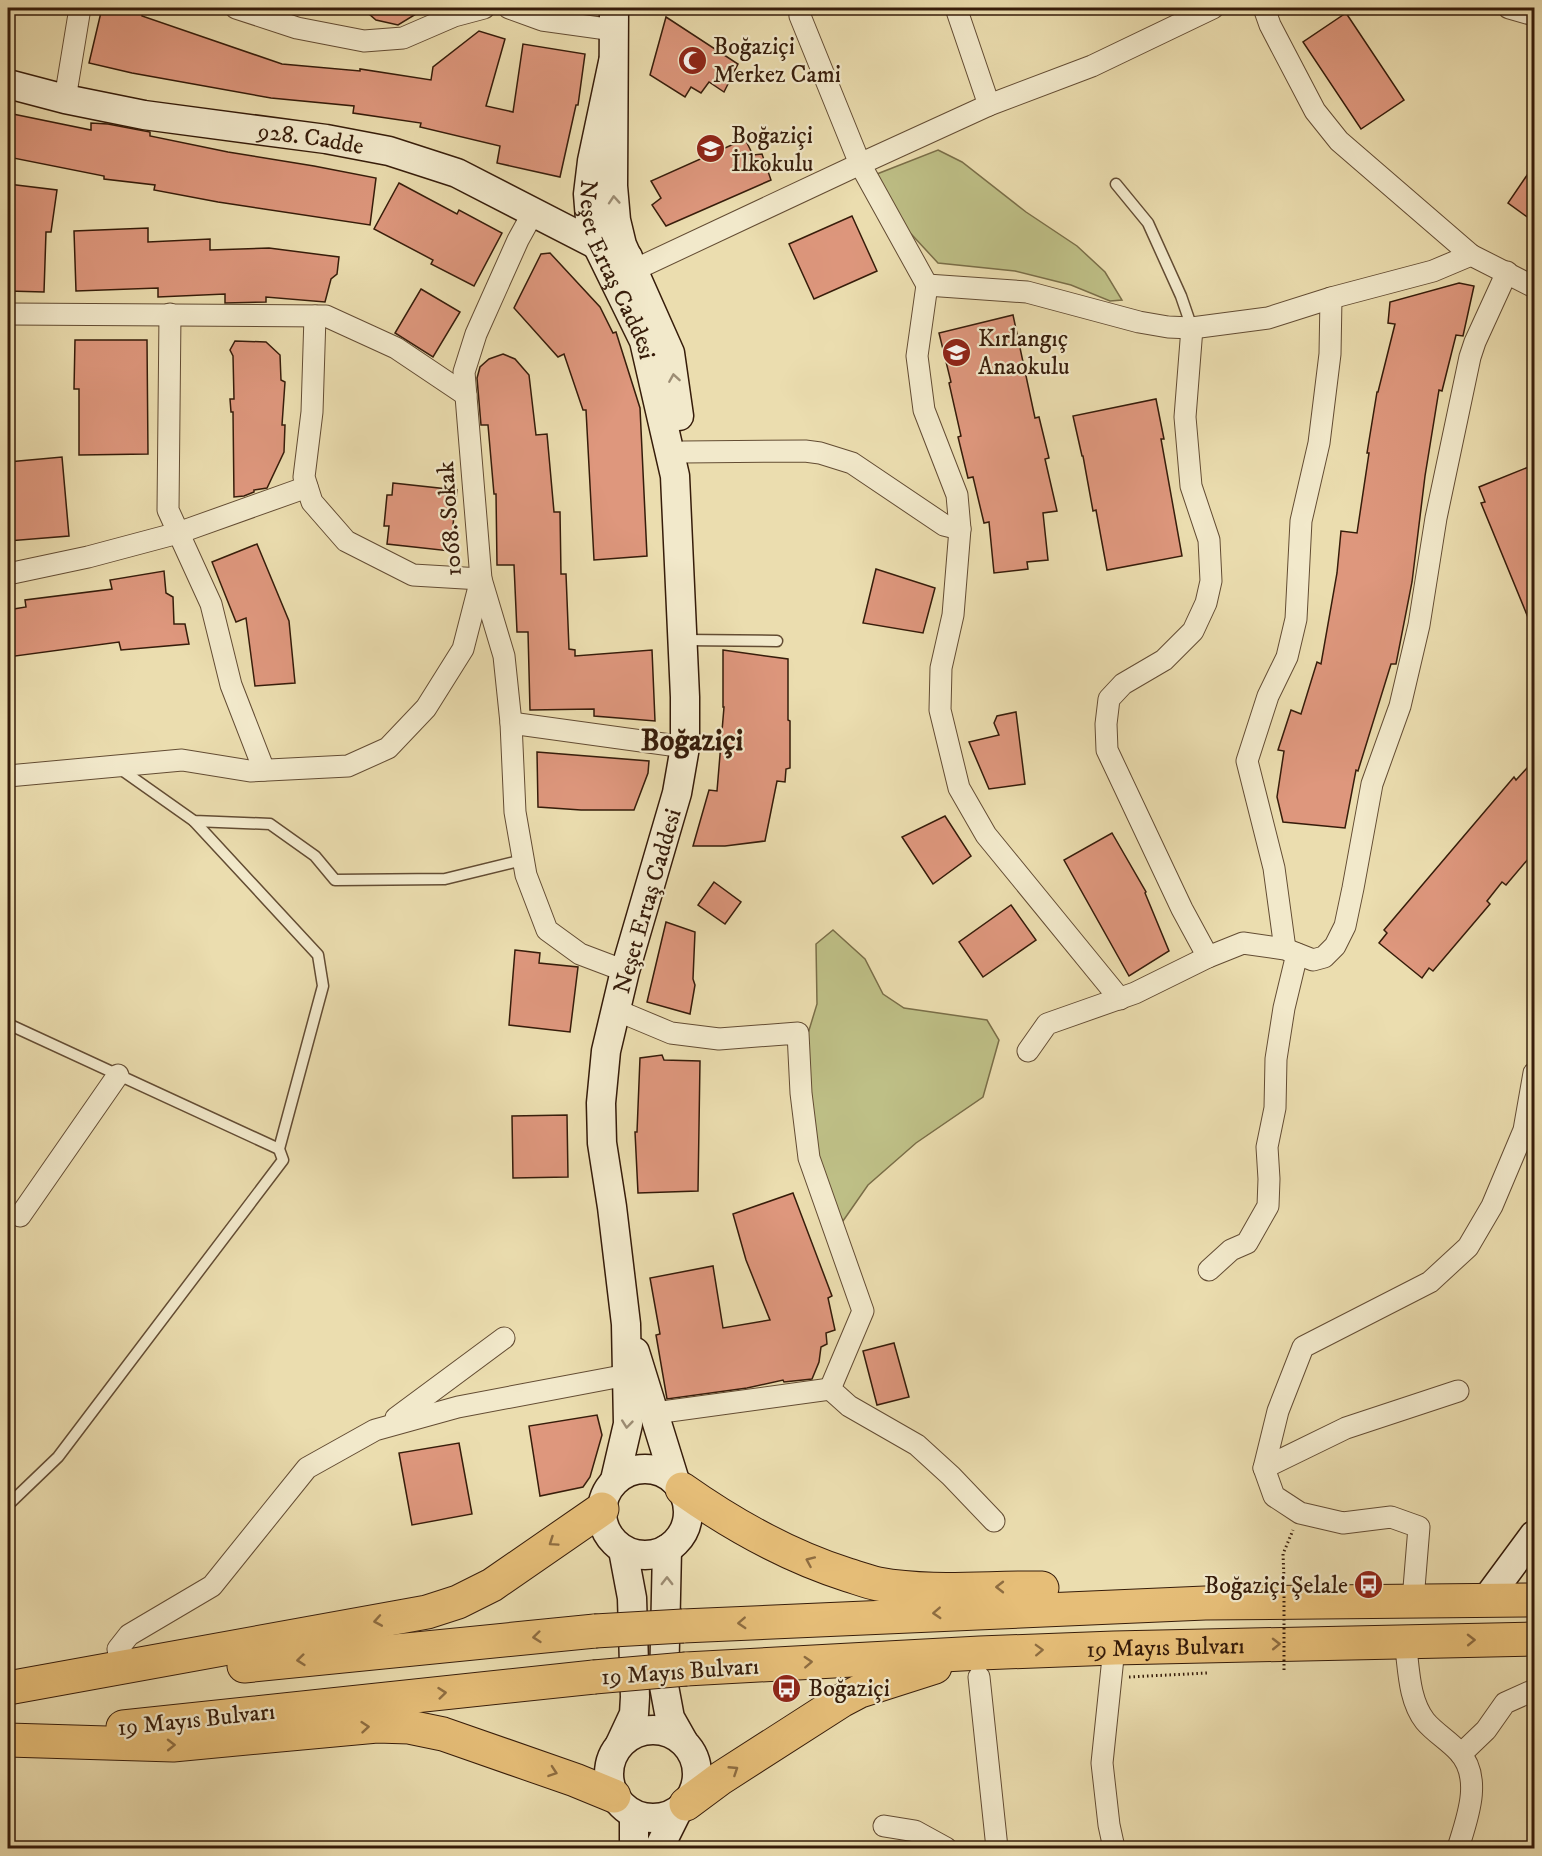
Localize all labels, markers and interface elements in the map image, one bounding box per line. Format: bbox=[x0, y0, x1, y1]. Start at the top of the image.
place label: Boğaziçi Merkez Cami bbox=[713, 32, 841, 90]
mosque icon: Boğaziçi Merkez Cami bbox=[676, 44, 708, 76]
street label: 928. Cadde bbox=[255, 116, 366, 162]
place label: Boğaziçi İlkokulu bbox=[731, 121, 813, 179]
school or university icon: Boğaziçi İlkokulu bbox=[694, 133, 726, 165]
street label: Neşet Ertaş Caddesi bbox=[571, 178, 662, 362]
one-way arrow bbox=[608, 196, 621, 205]
place label: Kırlangıç Anaokulu bbox=[978, 324, 1070, 382]
school or university icon: Kırlangıç Anaokulu bbox=[941, 336, 973, 368]
one-way arrow bbox=[668, 373, 680, 382]
street label: 1068. Sokak bbox=[431, 460, 469, 577]
district label: Boğaziçi bbox=[641, 723, 743, 760]
street label: Neşet Ertaş Caddesi bbox=[607, 805, 689, 997]
one-way arrow bbox=[621, 1420, 633, 1429]
one-way arrow bbox=[549, 1535, 560, 1546]
one-way arrow bbox=[805, 1556, 816, 1568]
bus stop icon: Boğaziçi Şelale bbox=[1353, 1569, 1385, 1601]
place label: Boğaziçi Şelale bbox=[1204, 1571, 1348, 1601]
one-way arrow bbox=[661, 1577, 673, 1586]
one-way arrow bbox=[996, 1581, 1005, 1593]
one-way arrow bbox=[932, 1607, 941, 1620]
one-way arrow bbox=[373, 1614, 383, 1627]
one-way arrow bbox=[738, 1616, 747, 1629]
one-way arrow bbox=[532, 1630, 541, 1643]
street label: 19 Mayıs Bulvarı bbox=[1086, 1631, 1245, 1665]
one-way arrow bbox=[1466, 1634, 1475, 1646]
one-way arrow bbox=[1271, 1638, 1280, 1650]
one-way arrow bbox=[1034, 1644, 1043, 1657]
street label: 19 Mayıs Bulvarı bbox=[600, 1652, 760, 1692]
one-way arrow bbox=[296, 1653, 305, 1666]
one-way arrow bbox=[803, 1656, 812, 1669]
bus stop icon: Boğaziçi bbox=[771, 1672, 803, 1704]
place label: Boğaziçi bbox=[808, 1674, 890, 1704]
one-way arrow bbox=[437, 1687, 446, 1700]
street label: 19 Mayıs Bulvarı bbox=[116, 1697, 276, 1743]
one-way arrow bbox=[361, 1721, 370, 1734]
one-way arrow bbox=[166, 1739, 175, 1751]
one-way arrow bbox=[547, 1764, 558, 1777]
one-way arrow bbox=[727, 1766, 738, 1777]

